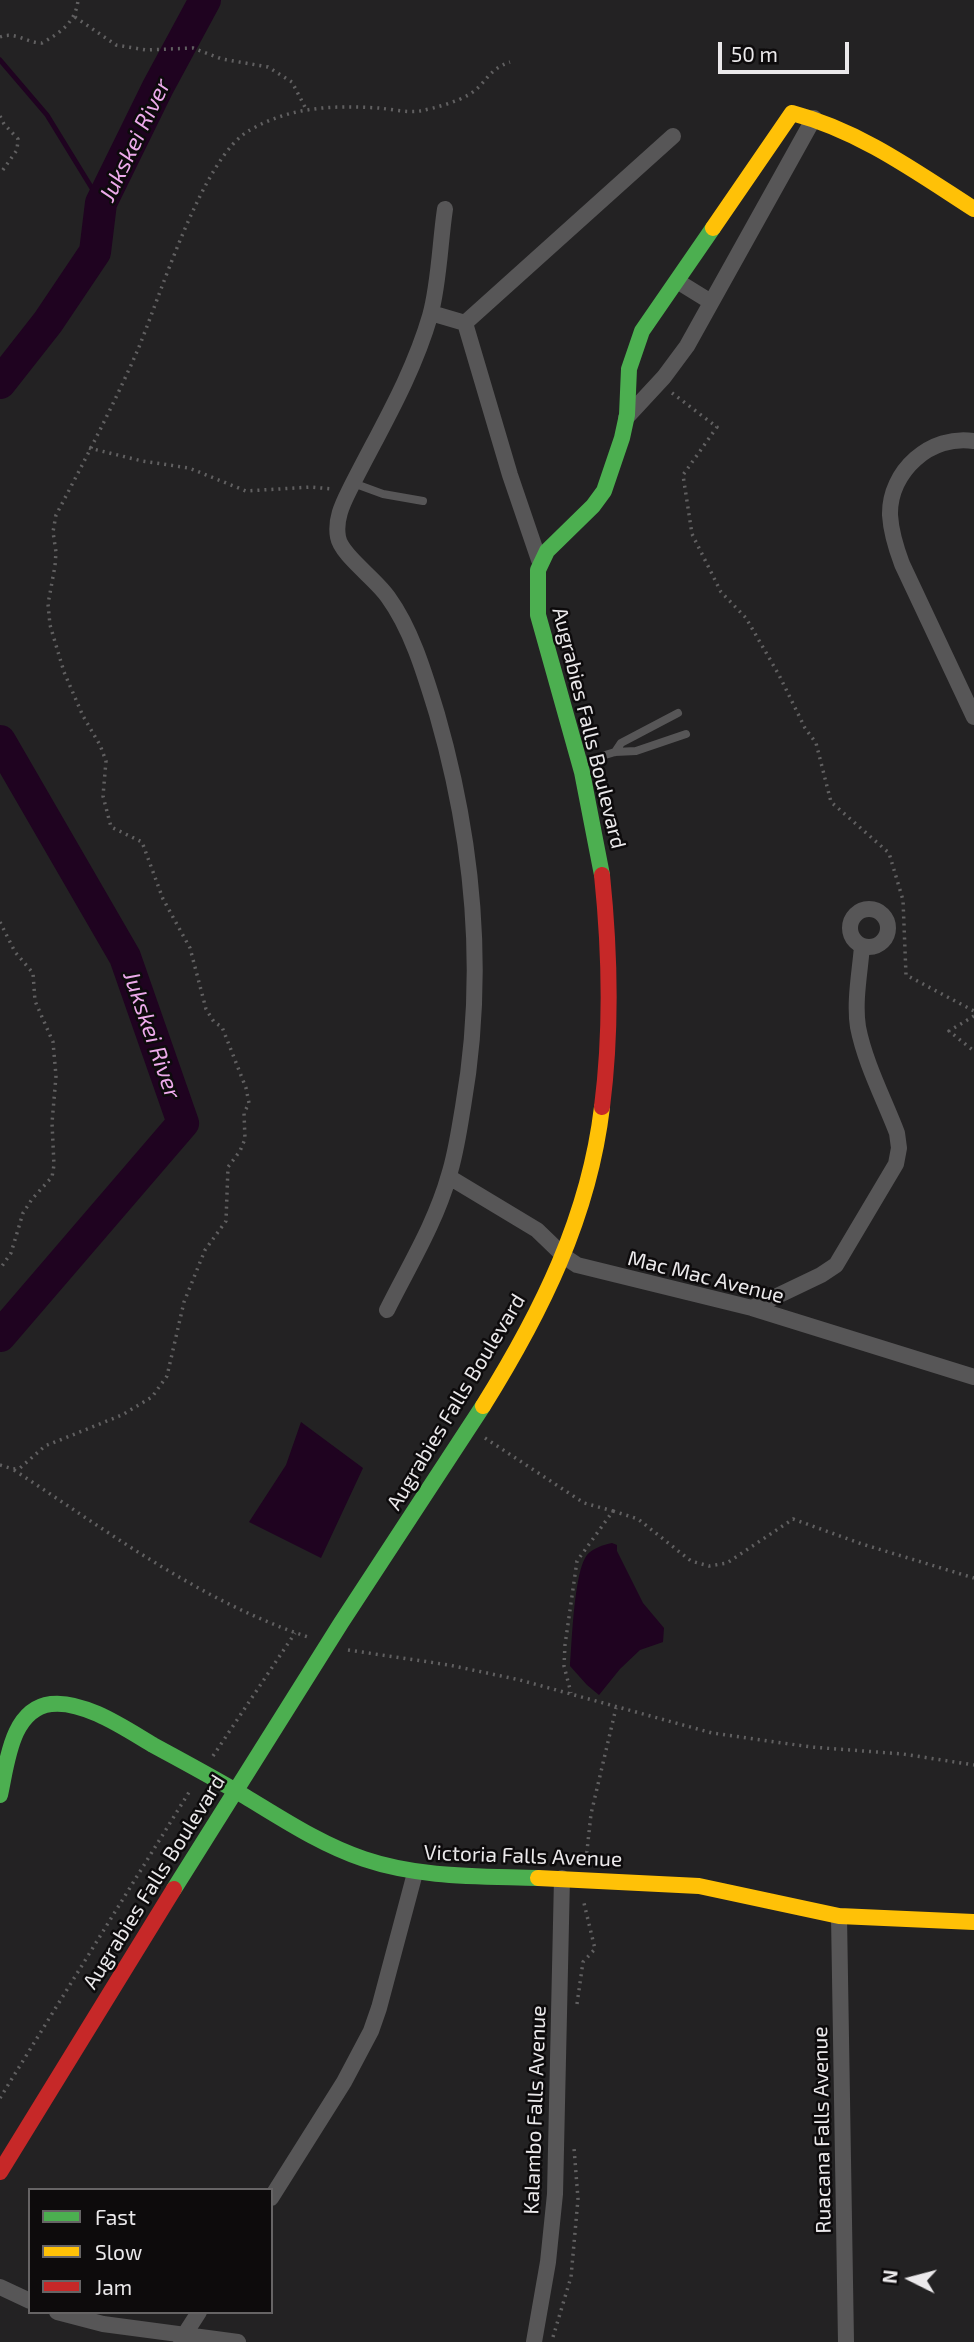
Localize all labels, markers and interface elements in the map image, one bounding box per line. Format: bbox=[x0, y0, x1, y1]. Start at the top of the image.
scale bar bbox=[722, 28, 853, 72]
text: 50 m bbox=[731, 41, 778, 66]
water label: Jukskei River bbox=[93, 74, 177, 206]
street label: Augrabies Falls Boulevard bbox=[547, 605, 631, 851]
water label: Jukskei River bbox=[117, 968, 187, 1102]
street label: Mac Mac Avenue bbox=[625, 1245, 787, 1309]
street label: Augrabies Falls Boulevard bbox=[381, 1289, 531, 1515]
street label: Augrabies Falls Boulevard bbox=[78, 1770, 230, 1994]
street label: Victoria Falls Avenue bbox=[423, 1840, 623, 1872]
street label: Kalambo Falls Avenue bbox=[519, 2005, 551, 2215]
street label: Ruacana Falls Avenue bbox=[808, 2026, 836, 2234]
legend bbox=[28, 2188, 273, 2314]
text: Fast bbox=[95, 2204, 136, 2229]
text: Slow bbox=[95, 2239, 142, 2264]
north arrow bbox=[876, 2244, 946, 2314]
text: N bbox=[877, 2269, 902, 2285]
text: Jam bbox=[95, 2274, 132, 2299]

